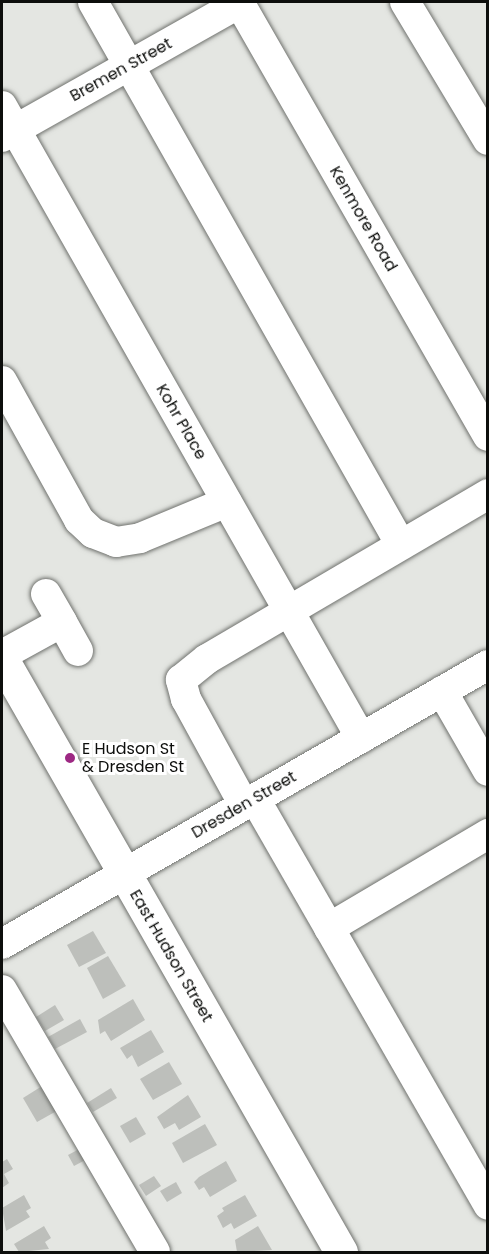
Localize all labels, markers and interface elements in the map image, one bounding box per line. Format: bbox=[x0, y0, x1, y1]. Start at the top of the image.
street label: Bremen Street bbox=[67, 34, 175, 106]
street label: Kenmore Road bbox=[325, 163, 401, 275]
street label: Kohr Place bbox=[152, 381, 210, 463]
place label: E Hudson St & Dresden St bbox=[82, 739, 184, 777]
marker: E Hudson St & Dresden St bbox=[63, 751, 77, 765]
street label: Dresden Street bbox=[188, 767, 300, 843]
street label: East Hudson Street bbox=[125, 886, 217, 1026]

